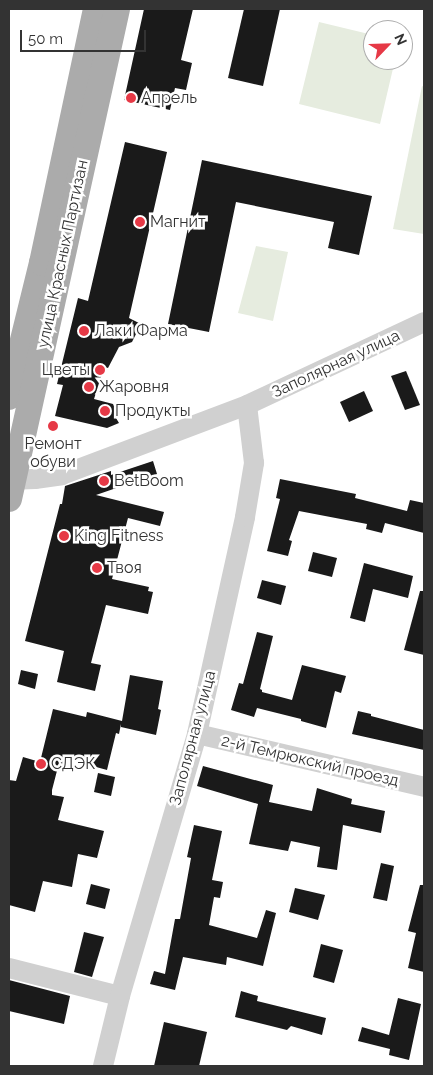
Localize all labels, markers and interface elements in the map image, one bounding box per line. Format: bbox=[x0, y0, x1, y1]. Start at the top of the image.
scale bar bbox=[22, 20, 149, 52]
north arrow bbox=[363, 20, 413, 70]
text: 50 m bbox=[28, 30, 63, 48]
text: N bbox=[391, 31, 410, 47]
place label: Апрель bbox=[141, 88, 197, 108]
marker: Апрель bbox=[125, 92, 137, 104]
street label: улица Красных Партизан bbox=[34, 158, 92, 350]
place label: Магнит bbox=[150, 212, 206, 232]
marker: Магнит bbox=[134, 216, 146, 228]
place label: Лаки Фарма bbox=[94, 321, 188, 341]
marker: Лаки Фарма bbox=[78, 325, 90, 337]
street label: Заполярная улица bbox=[269, 326, 403, 402]
place label: Цветы bbox=[42, 360, 90, 380]
marker: Цветы bbox=[94, 364, 106, 376]
place label: Жаровня bbox=[99, 377, 169, 397]
marker: Жаровня bbox=[83, 381, 95, 393]
place label: Продукты bbox=[115, 401, 191, 421]
marker: Продукты bbox=[99, 405, 111, 417]
marker: Ремонт обуви bbox=[47, 420, 59, 432]
place label: Ремонт обуви bbox=[24, 434, 82, 472]
place label: BetBoom bbox=[114, 471, 184, 491]
marker: BetBoom bbox=[98, 475, 110, 487]
place label: King Fitness bbox=[74, 526, 164, 546]
marker: King Fitness bbox=[58, 530, 70, 542]
place label: Твоя bbox=[107, 558, 142, 578]
marker: Твоя bbox=[91, 562, 103, 574]
street label: Заполярная улица bbox=[166, 668, 220, 808]
street label: 2-й Темрюкский проезд bbox=[219, 731, 401, 791]
place label: СДЭК bbox=[51, 754, 95, 774]
marker: СДЭК bbox=[35, 758, 47, 770]

